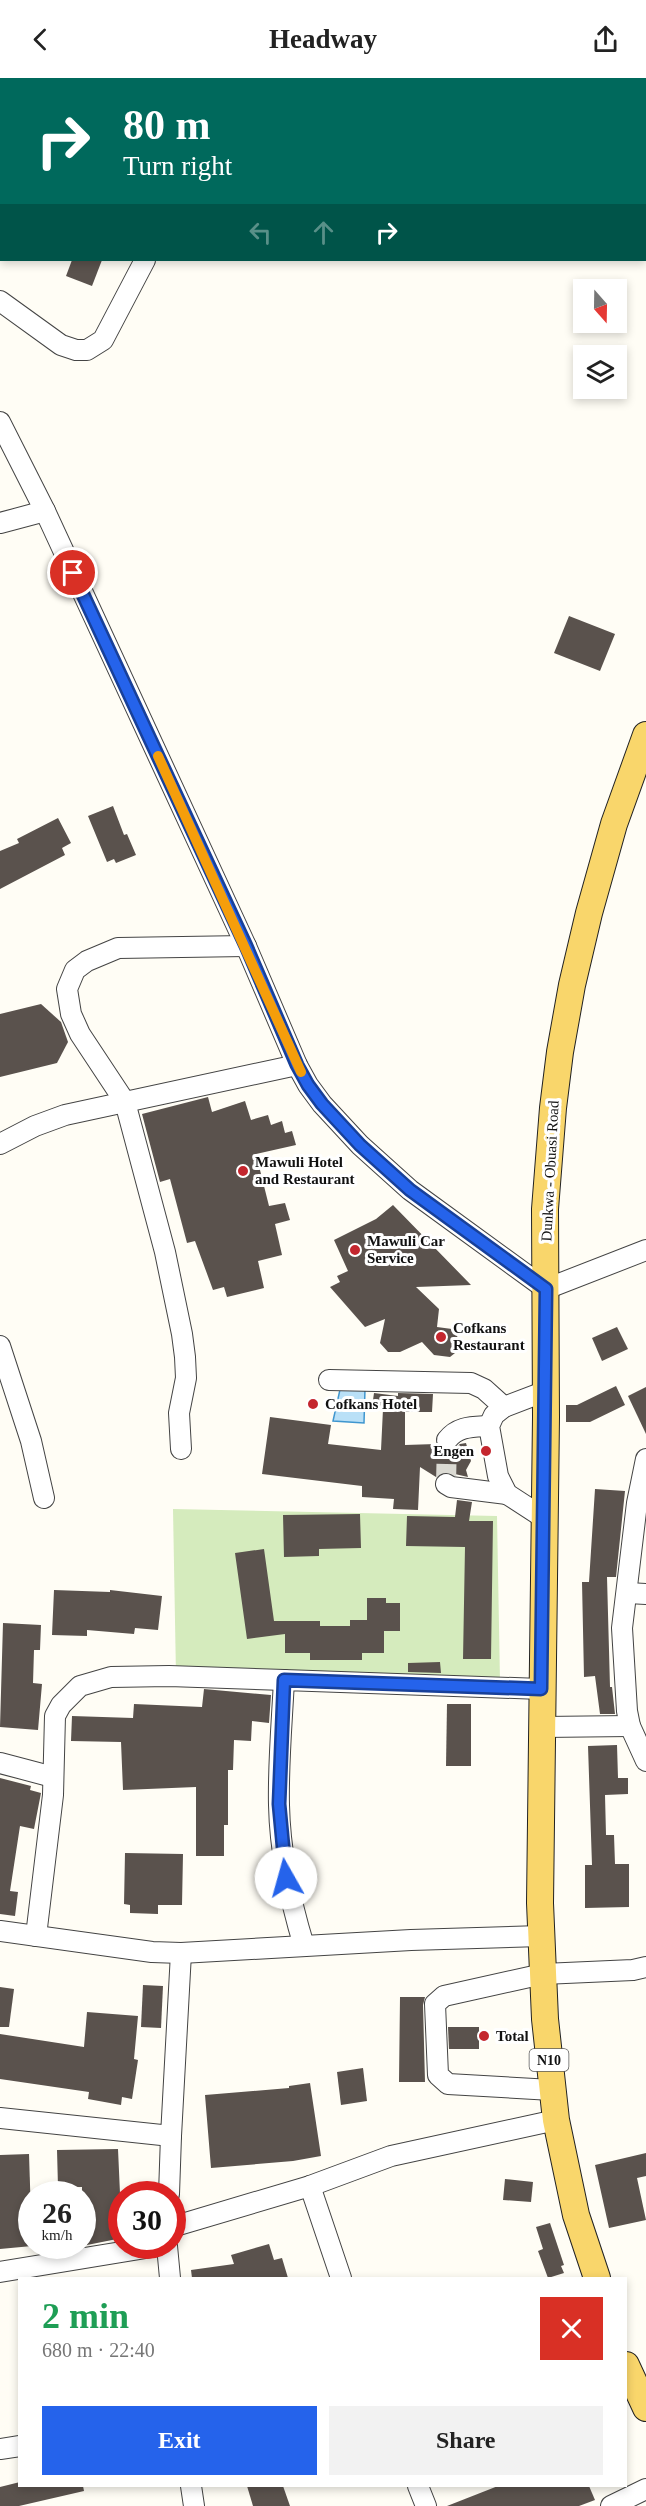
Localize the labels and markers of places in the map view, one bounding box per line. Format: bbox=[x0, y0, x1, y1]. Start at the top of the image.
pin bbox=[47, 547, 98, 598]
place label: Mawuli Hotel and Restaurant bbox=[255, 1154, 355, 1187]
marker: Mawuli Hotel and Restaurant bbox=[236, 1164, 250, 1178]
place label: Mawuli Car Service bbox=[367, 1233, 445, 1266]
marker: Mawuli Car Service bbox=[348, 1243, 362, 1257]
place label: Cofkans Restaurant bbox=[453, 1320, 525, 1353]
marker: Cofkans Restaurant bbox=[434, 1330, 448, 1344]
place label: Cofkans Hotel bbox=[325, 1396, 417, 1412]
marker: Cofkans Hotel bbox=[306, 1397, 320, 1411]
place label: Engen bbox=[433, 1443, 475, 1459]
marker: Engen bbox=[479, 1444, 493, 1458]
place label: Total bbox=[496, 2028, 529, 2044]
marker: Total bbox=[477, 2029, 491, 2043]

